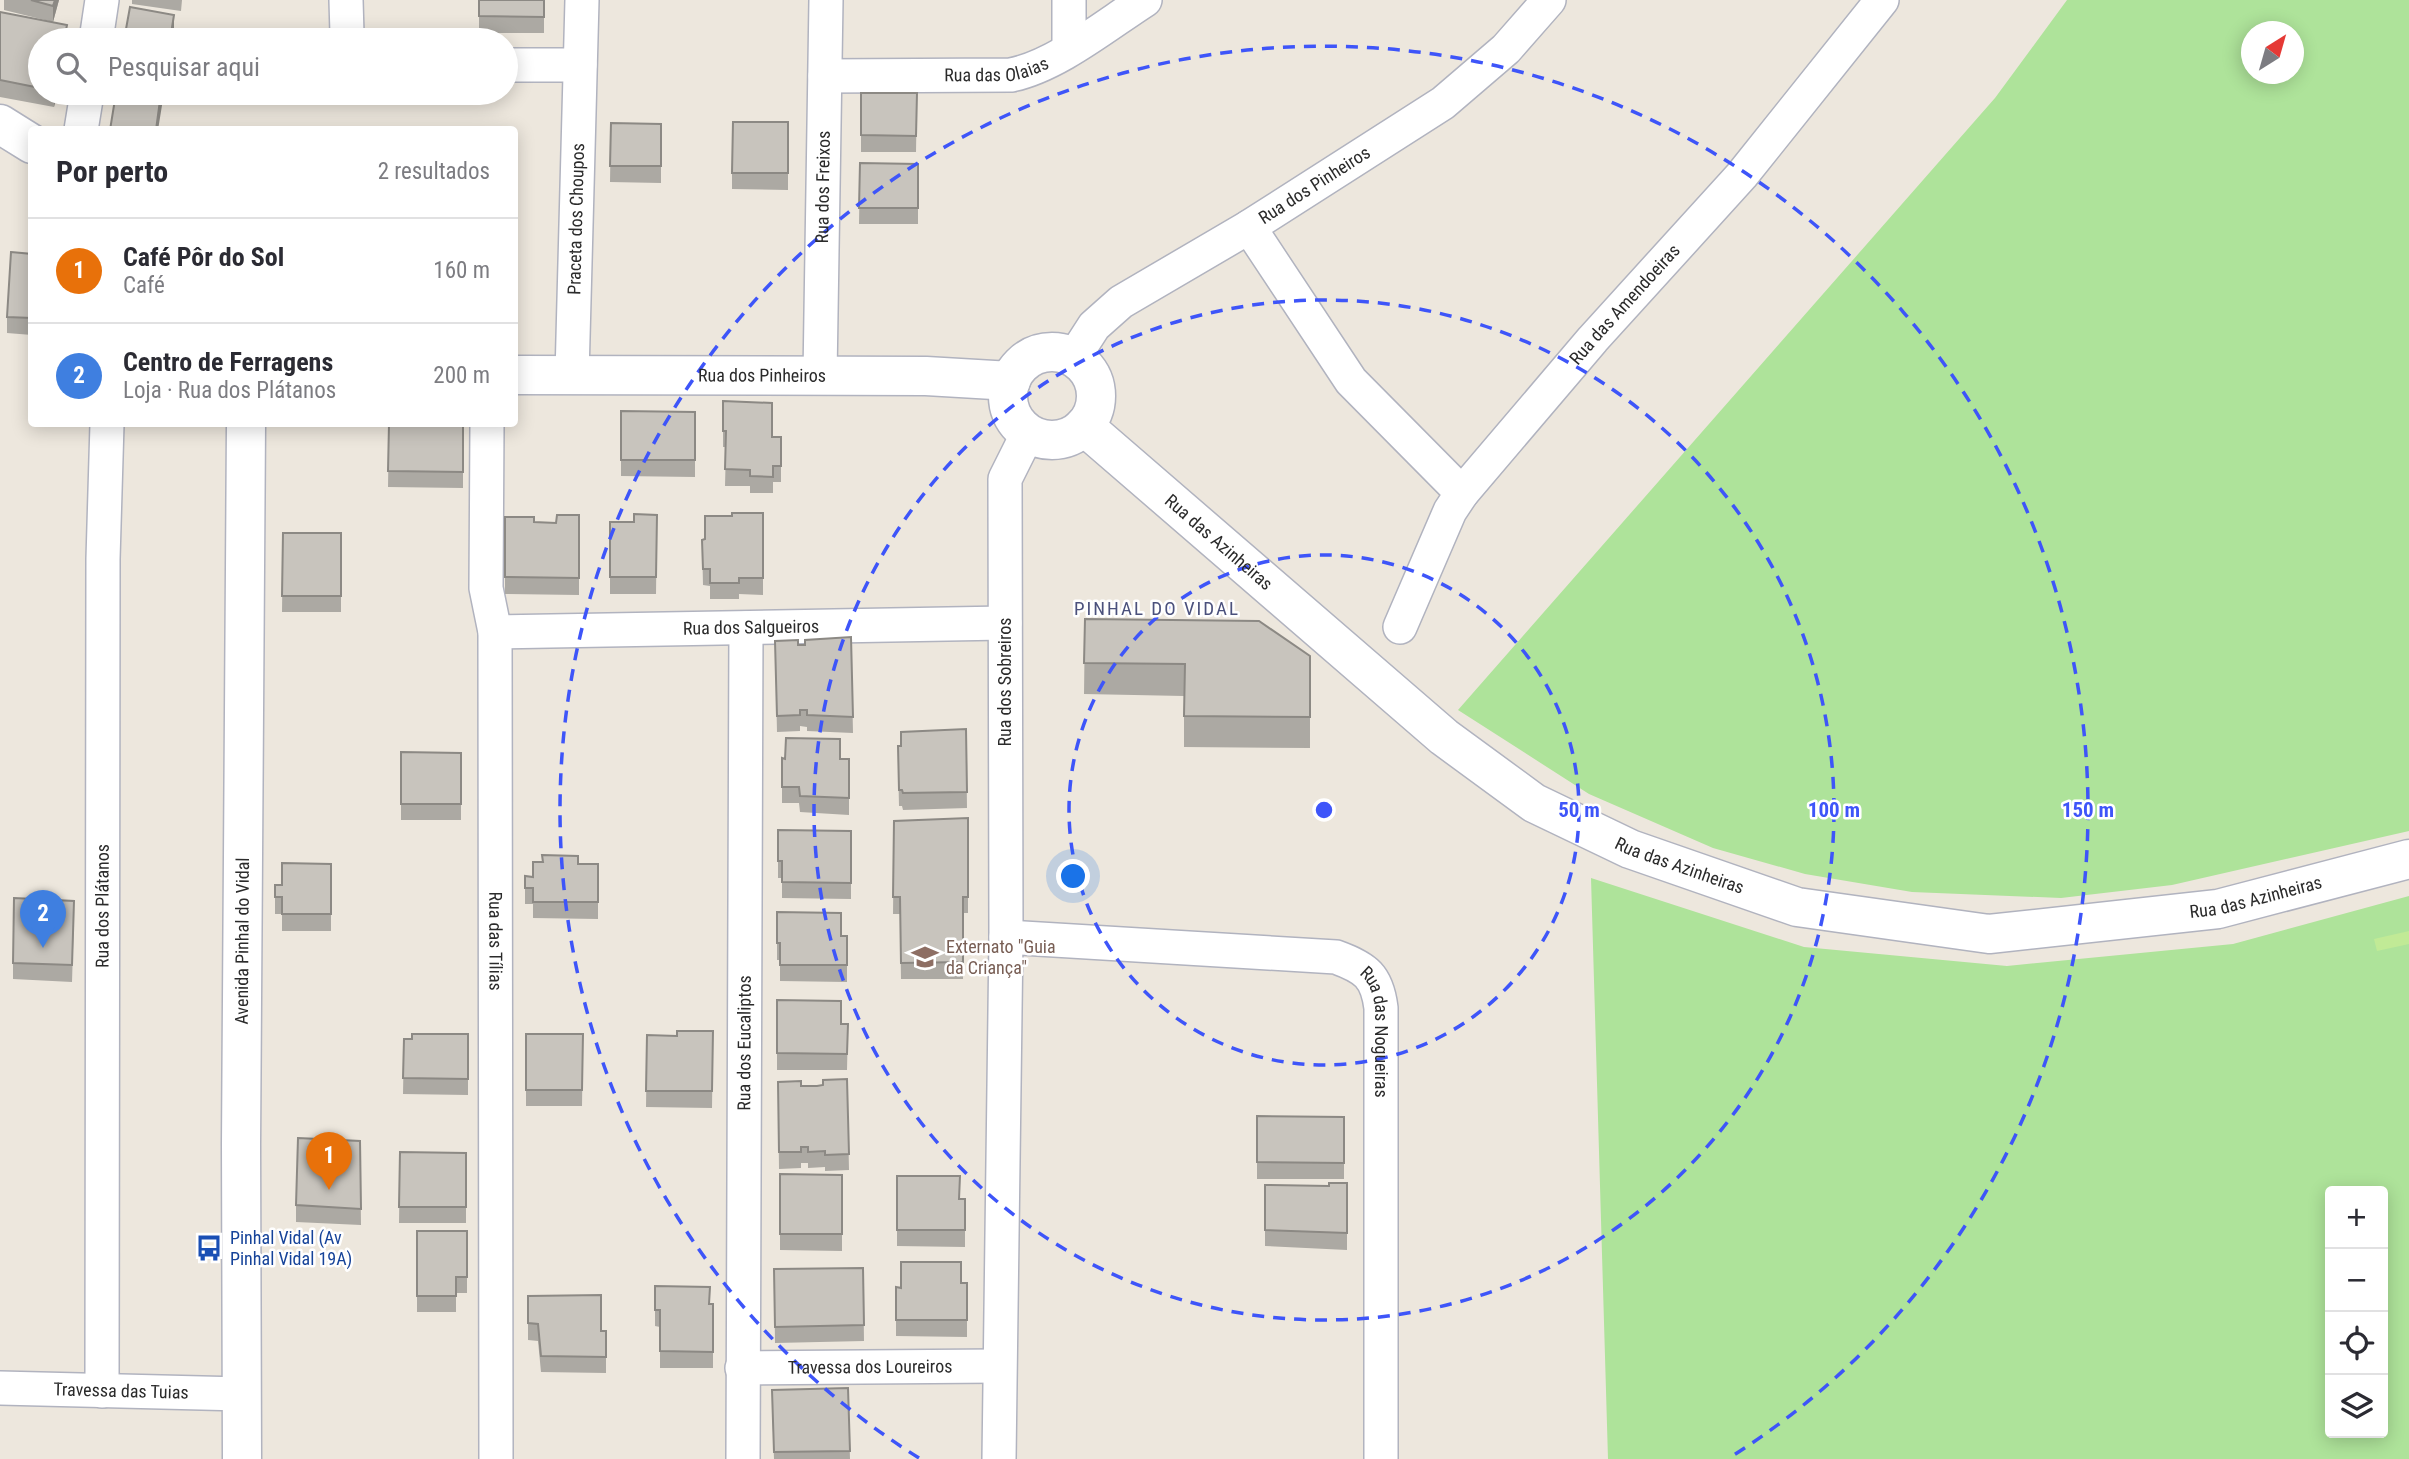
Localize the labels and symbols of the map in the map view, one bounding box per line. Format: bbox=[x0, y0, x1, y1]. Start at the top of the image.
north arrow bbox=[2241, 21, 2304, 84]
street label: Rua das Olaias bbox=[944, 52, 1052, 85]
street label: Rua dos Freixos bbox=[811, 130, 834, 244]
street label: Rua dos Pinheiros bbox=[1255, 141, 1374, 228]
street label: Praceta dos Choupos bbox=[563, 143, 588, 295]
street label: Rua das Amendoeiras bbox=[1565, 240, 1684, 369]
street label: Rua dos Pinheiros bbox=[698, 364, 826, 386]
street label: Rua das Azinheiras bbox=[1161, 490, 1277, 594]
district label: PINHAL DO VIDAL bbox=[1074, 597, 1240, 620]
street label: Rua dos Salgueiros bbox=[683, 615, 819, 639]
street label: Rua dos Sobreiros bbox=[994, 618, 1015, 747]
centre of rings bbox=[1312, 798, 1336, 822]
text: 50 m bbox=[1558, 798, 1600, 822]
text: 100 m bbox=[1808, 798, 1860, 822]
text: 150 m bbox=[2062, 798, 2114, 822]
street label: Rua das Azinheiras bbox=[1612, 832, 1747, 898]
street label: Rua dos Plátanos bbox=[92, 844, 113, 968]
street label: Avenida Pinhal do Vidal bbox=[231, 857, 253, 1025]
your location bbox=[1056, 859, 1090, 893]
street label: Rua das Azinheiras bbox=[2188, 871, 2324, 922]
pin: 2 bbox=[20, 890, 66, 948]
street label: Rua das Tílias bbox=[485, 891, 506, 991]
place label: Externato "Guia da Criança" bbox=[946, 936, 1056, 978]
school or university icon: Externato "Guia da Criança" bbox=[910, 942, 940, 972]
street label: Rua das Nogueiras bbox=[1356, 962, 1392, 1098]
street label: Rua dos Eucaliptos bbox=[733, 975, 755, 1111]
pin: 1 bbox=[306, 1132, 352, 1190]
place label: Pinhal Vidal (Av Pinhal Vidal 19A) bbox=[230, 1227, 352, 1270]
bus stop icon: Pinhal Vidal (Av Pinhal Vidal 19A) bbox=[194, 1233, 224, 1263]
street label: Travessa dos Loureiros bbox=[788, 1355, 952, 1378]
street label: Travessa das Tuias bbox=[53, 1378, 189, 1403]

